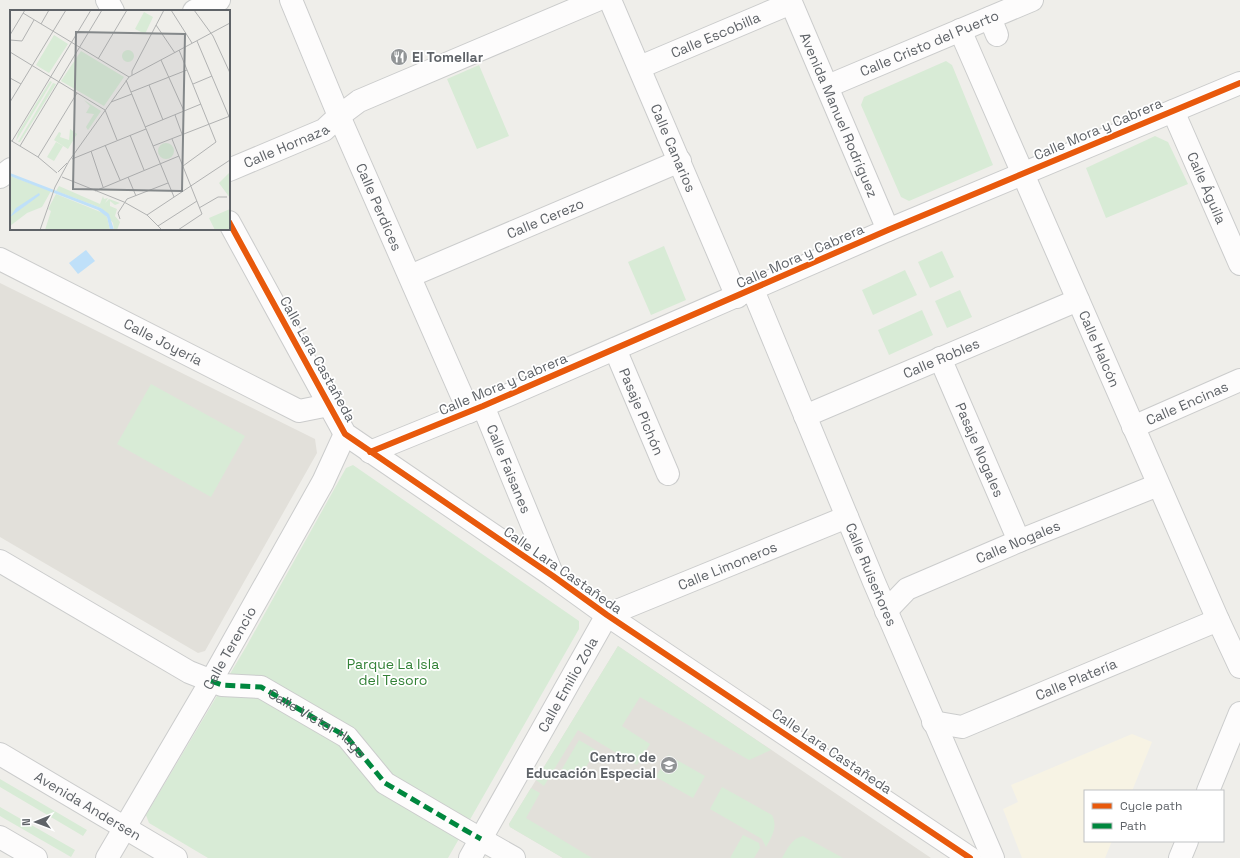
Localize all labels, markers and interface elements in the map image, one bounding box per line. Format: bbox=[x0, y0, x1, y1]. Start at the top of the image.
street label: Calle Cristo del Puerto bbox=[857, 6, 1002, 81]
street label: Calle Escobilla bbox=[668, 8, 763, 62]
inset map bbox=[10, 10, 230, 230]
street label: Avenida Manuel Rodríguez bbox=[796, 30, 882, 200]
restaurant icon: El Tomellar bbox=[389, 47, 409, 67]
place label: El Tomellar bbox=[412, 48, 484, 66]
street label: Calle Mora y Cabrera bbox=[1031, 94, 1165, 164]
street label: Calle Canarios bbox=[646, 101, 700, 195]
street label: Calle Hornaza bbox=[241, 120, 333, 172]
street label: Calle Águila bbox=[1183, 149, 1230, 227]
street label: Calle Perdices bbox=[352, 160, 406, 254]
street label: Calle Cerezo bbox=[504, 194, 586, 243]
street label: Calle Mora y Cabrera bbox=[733, 220, 867, 292]
street label: Calle Lara Castañeda bbox=[276, 293, 360, 425]
street label: Calle Halcón bbox=[1075, 308, 1124, 390]
street label: Calle Joyería bbox=[121, 314, 206, 369]
street label: Calle Robles bbox=[900, 334, 982, 382]
street label: Calle Mora y Cabrera bbox=[436, 349, 570, 419]
street label: Pasaje Pichón bbox=[615, 365, 668, 458]
street label: Calle Encinas bbox=[1143, 377, 1231, 429]
street label: Pasaje Nogales bbox=[951, 400, 1008, 500]
street label: Calle Faisanes bbox=[483, 422, 535, 516]
street label: Calle Nogales bbox=[973, 516, 1063, 567]
street label: Calle Ruiseñores bbox=[841, 520, 901, 629]
street label: Calle Lara Castañeda bbox=[500, 522, 626, 618]
street label: Calle Limoneros bbox=[675, 538, 780, 594]
street label: Calle Terencio bbox=[199, 603, 260, 693]
street label: Calle Emilio Zola bbox=[534, 634, 602, 735]
street label: Calle Platería bbox=[1033, 654, 1119, 704]
park label: Parque La Isla del Tesoro bbox=[347, 655, 439, 689]
street label: Calle Víctor Hugo bbox=[265, 684, 370, 762]
street label: Calle Lara Castañeda bbox=[769, 704, 895, 798]
place label: Centro de Educación Especial bbox=[526, 748, 656, 782]
school or university icon: Centro de Educación Especial bbox=[659, 755, 679, 775]
street label: Avenida Andersen bbox=[31, 767, 144, 844]
legend bbox=[1084, 790, 1224, 842]
text: Cycle path bbox=[1120, 798, 1182, 814]
north arrow bbox=[16, 802, 56, 842]
text: N bbox=[19, 818, 33, 826]
text: Path bbox=[1120, 818, 1146, 834]

